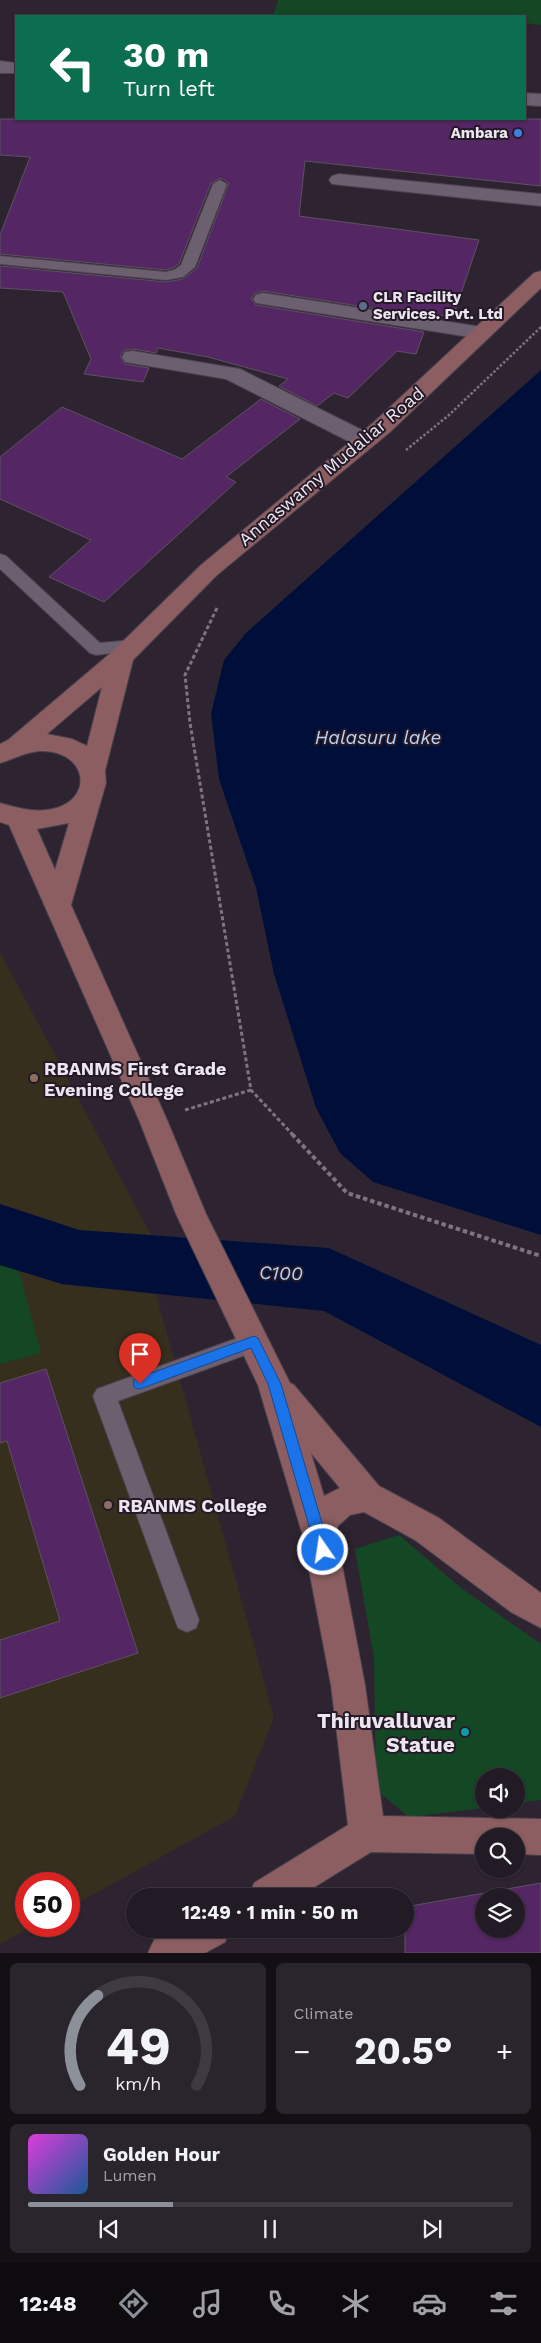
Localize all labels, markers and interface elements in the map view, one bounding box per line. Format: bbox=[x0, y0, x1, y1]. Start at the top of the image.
text: 30 m bbox=[123, 34, 209, 76]
icon: left bbox=[40, 35, 105, 100]
text: Turn left bbox=[123, 76, 215, 101]
place label: Ambara bbox=[451, 124, 508, 142]
marker: Ambara bbox=[512, 127, 524, 139]
place label: CLR Facility Services. Pvt. Ltd bbox=[373, 288, 503, 323]
marker: CLR Facility Services. Pvt. Ltd bbox=[357, 300, 369, 312]
street label: Annaswamy Mudaliar Road bbox=[234, 382, 428, 550]
water label: Halasuru lake bbox=[315, 726, 441, 749]
place label: RBANMS First Grade Evening College bbox=[44, 1058, 226, 1100]
marker: RBANMS First Grade Evening College bbox=[28, 1072, 40, 1084]
water label: C100 bbox=[259, 1261, 303, 1285]
pin bbox=[119, 1333, 161, 1384]
icon: arrive bbox=[126, 1340, 154, 1368]
place label: RBANMS College bbox=[118, 1495, 267, 1516]
marker: RBANMS College bbox=[102, 1499, 114, 1511]
position arrow bbox=[296, 1523, 348, 1575]
place label: Thiruvalluvar Statue bbox=[317, 1708, 455, 1757]
marker: Thiruvalluvar Statue bbox=[459, 1726, 471, 1738]
map controls bbox=[475, 1768, 525, 1938]
button: sound bbox=[475, 1768, 525, 1818]
button: search bbox=[475, 1828, 525, 1878]
speed limit sign: 50 bbox=[15, 1872, 80, 1937]
button: layers bbox=[475, 1888, 525, 1938]
text: 12:49 · 1 min · 50 m bbox=[182, 1901, 358, 1924]
text: Climate bbox=[294, 2004, 354, 2023]
text: 49 bbox=[105, 2016, 171, 2077]
text: 20.5° bbox=[354, 2029, 453, 2073]
text: − bbox=[294, 2035, 310, 2068]
text: + bbox=[496, 2035, 513, 2068]
text: km/h bbox=[115, 2073, 161, 2094]
text: Golden Hour bbox=[103, 2143, 220, 2166]
text: Lumen bbox=[103, 2166, 157, 2185]
icon: previous bbox=[95, 2215, 123, 2243]
icon: pause bbox=[256, 2215, 284, 2243]
icon: next bbox=[418, 2215, 446, 2243]
icon: directions bbox=[116, 2286, 151, 2321]
icon: music bbox=[190, 2286, 225, 2321]
icon: phone bbox=[264, 2286, 299, 2321]
icon: climate bbox=[338, 2286, 373, 2321]
icon: car bbox=[412, 2286, 447, 2321]
icon: filters bbox=[486, 2286, 521, 2321]
text: 12:48 bbox=[20, 2291, 77, 2316]

